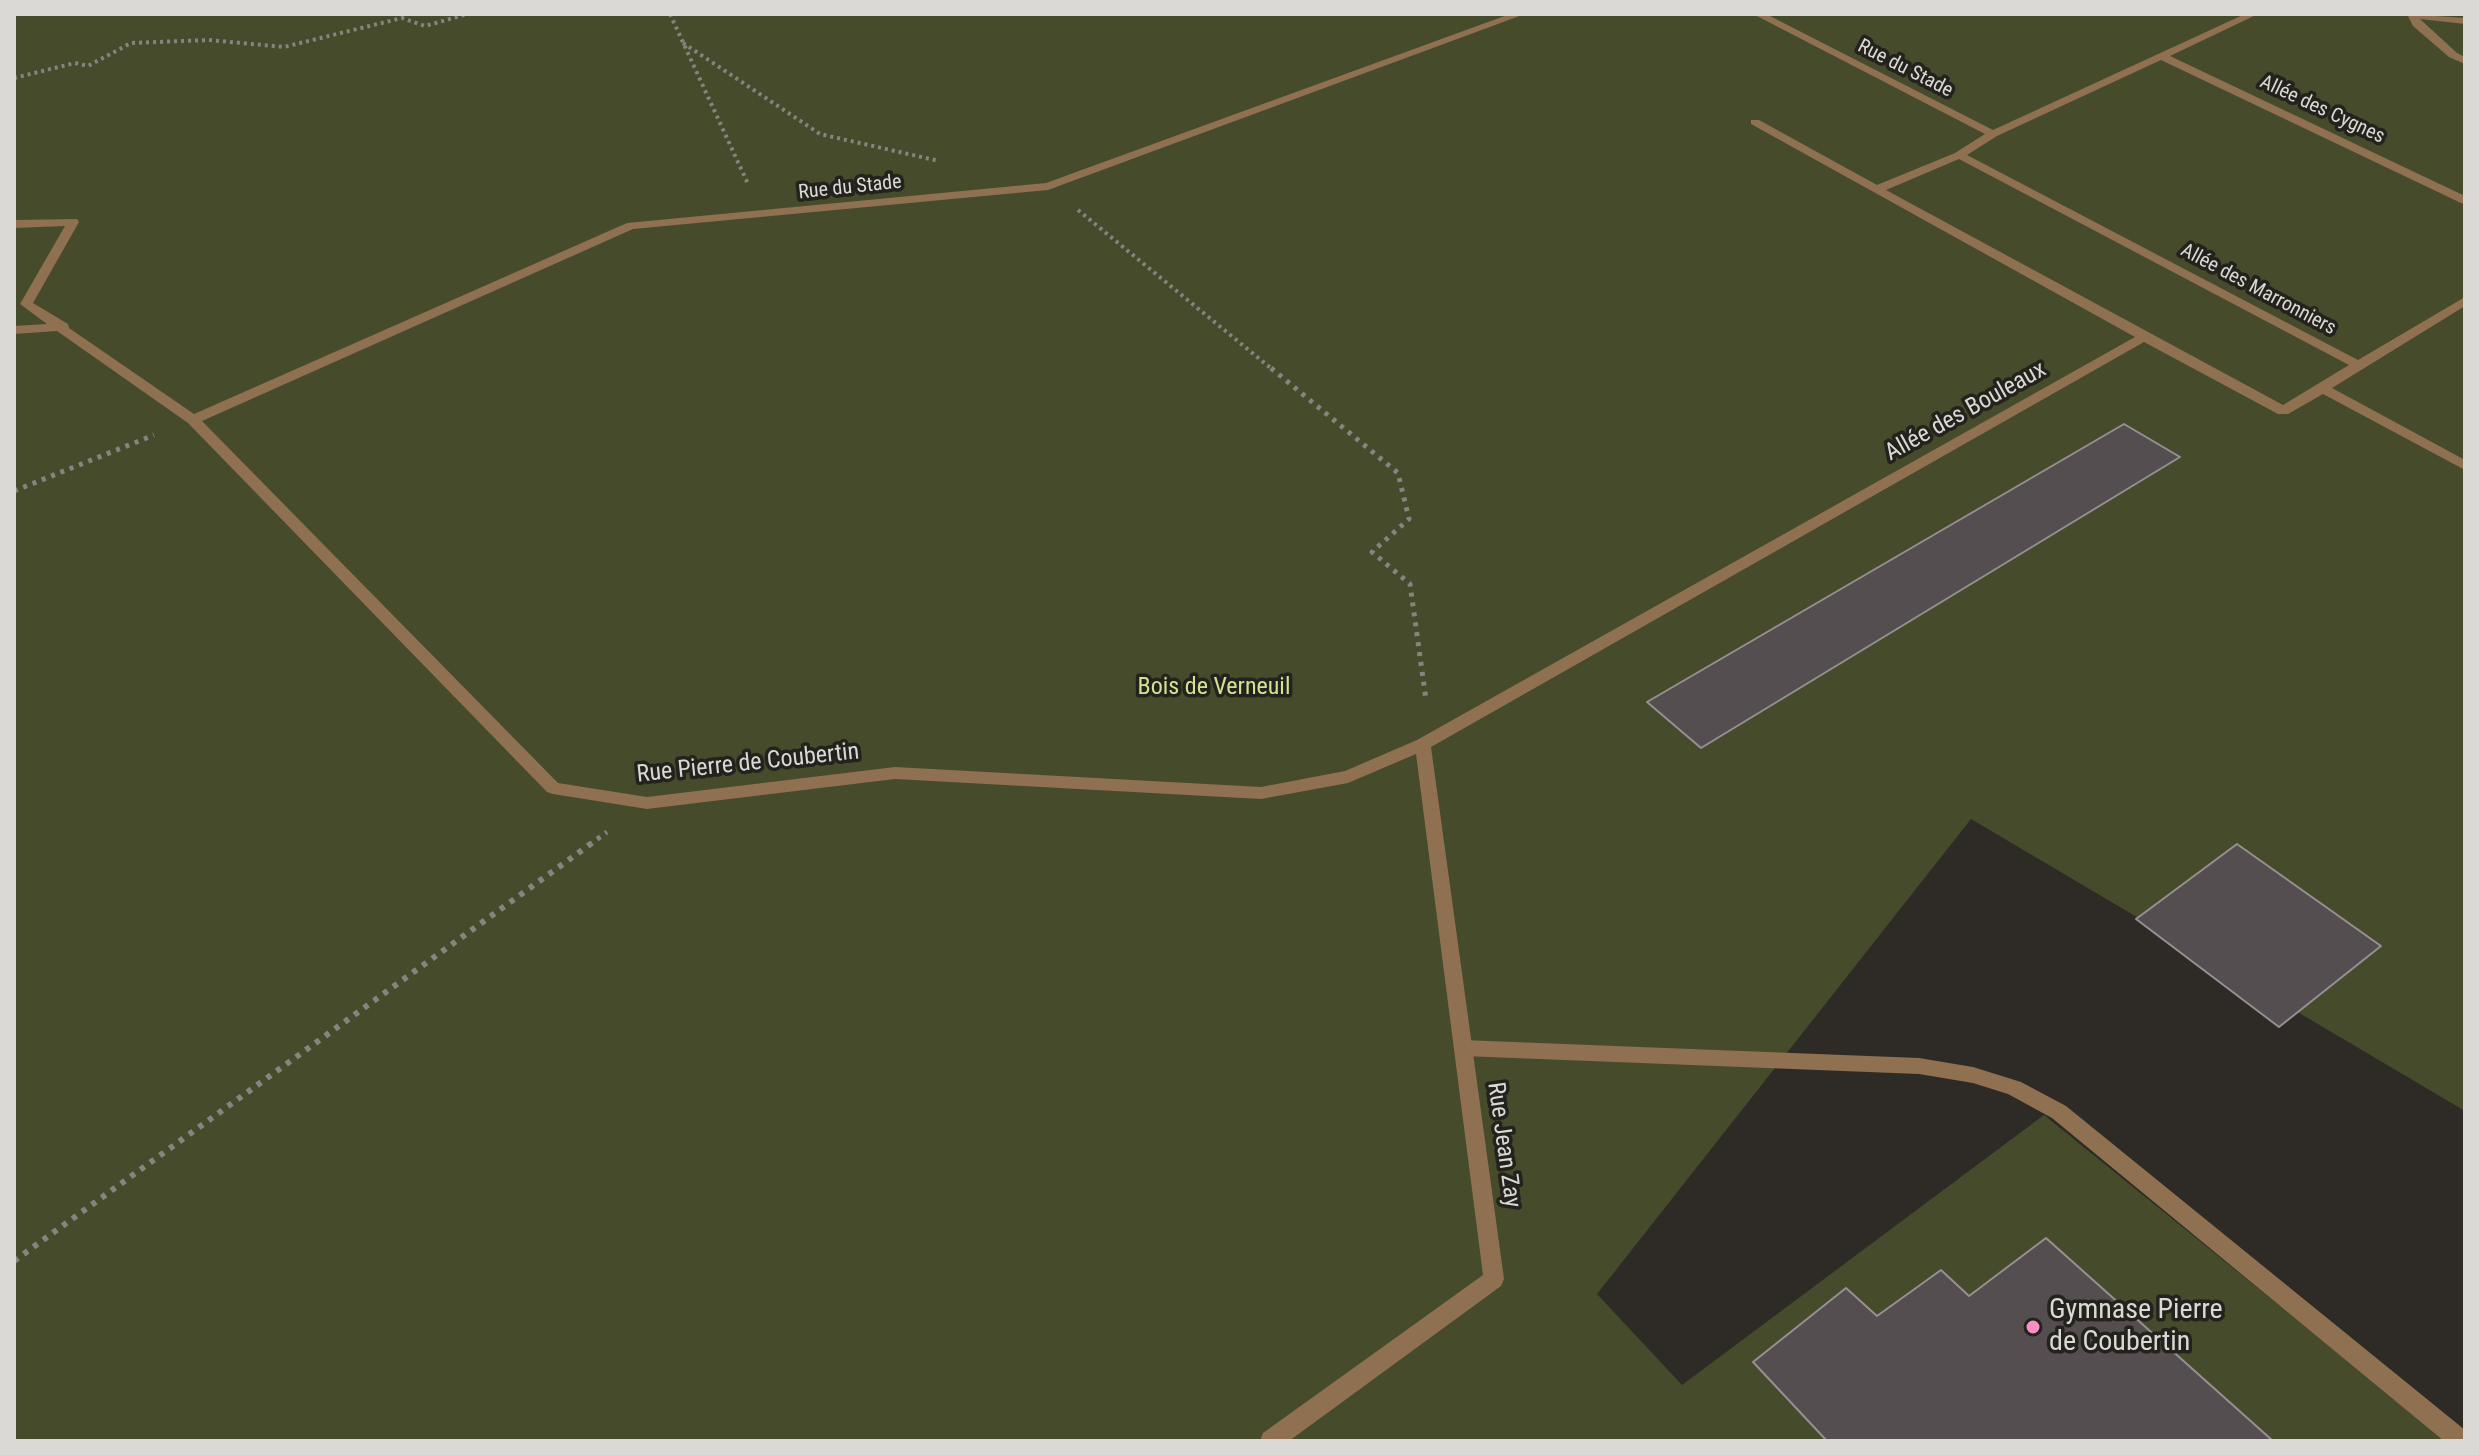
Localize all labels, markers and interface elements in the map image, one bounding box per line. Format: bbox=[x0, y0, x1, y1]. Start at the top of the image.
street label: Rue du Stade bbox=[1853, 35, 1957, 103]
street label: Allée des Cygnes bbox=[2256, 71, 2388, 149]
street label: Rue du Stade bbox=[797, 171, 903, 205]
street label: Allée des Marronniers bbox=[2176, 239, 2340, 341]
street label: Allée des Bouleaux bbox=[1880, 356, 2052, 468]
park label: Bois de Verneuil bbox=[1138, 674, 1290, 702]
street label: Rue Pierre de Coubertin bbox=[635, 738, 861, 790]
street label: Rue Jean Zay bbox=[1480, 1080, 1526, 1210]
place label: Gymnase Pierre de Coubertin bbox=[2049, 1294, 2223, 1360]
marker: Gymnase Pierre de Coubertin bbox=[2024, 1318, 2042, 1336]

